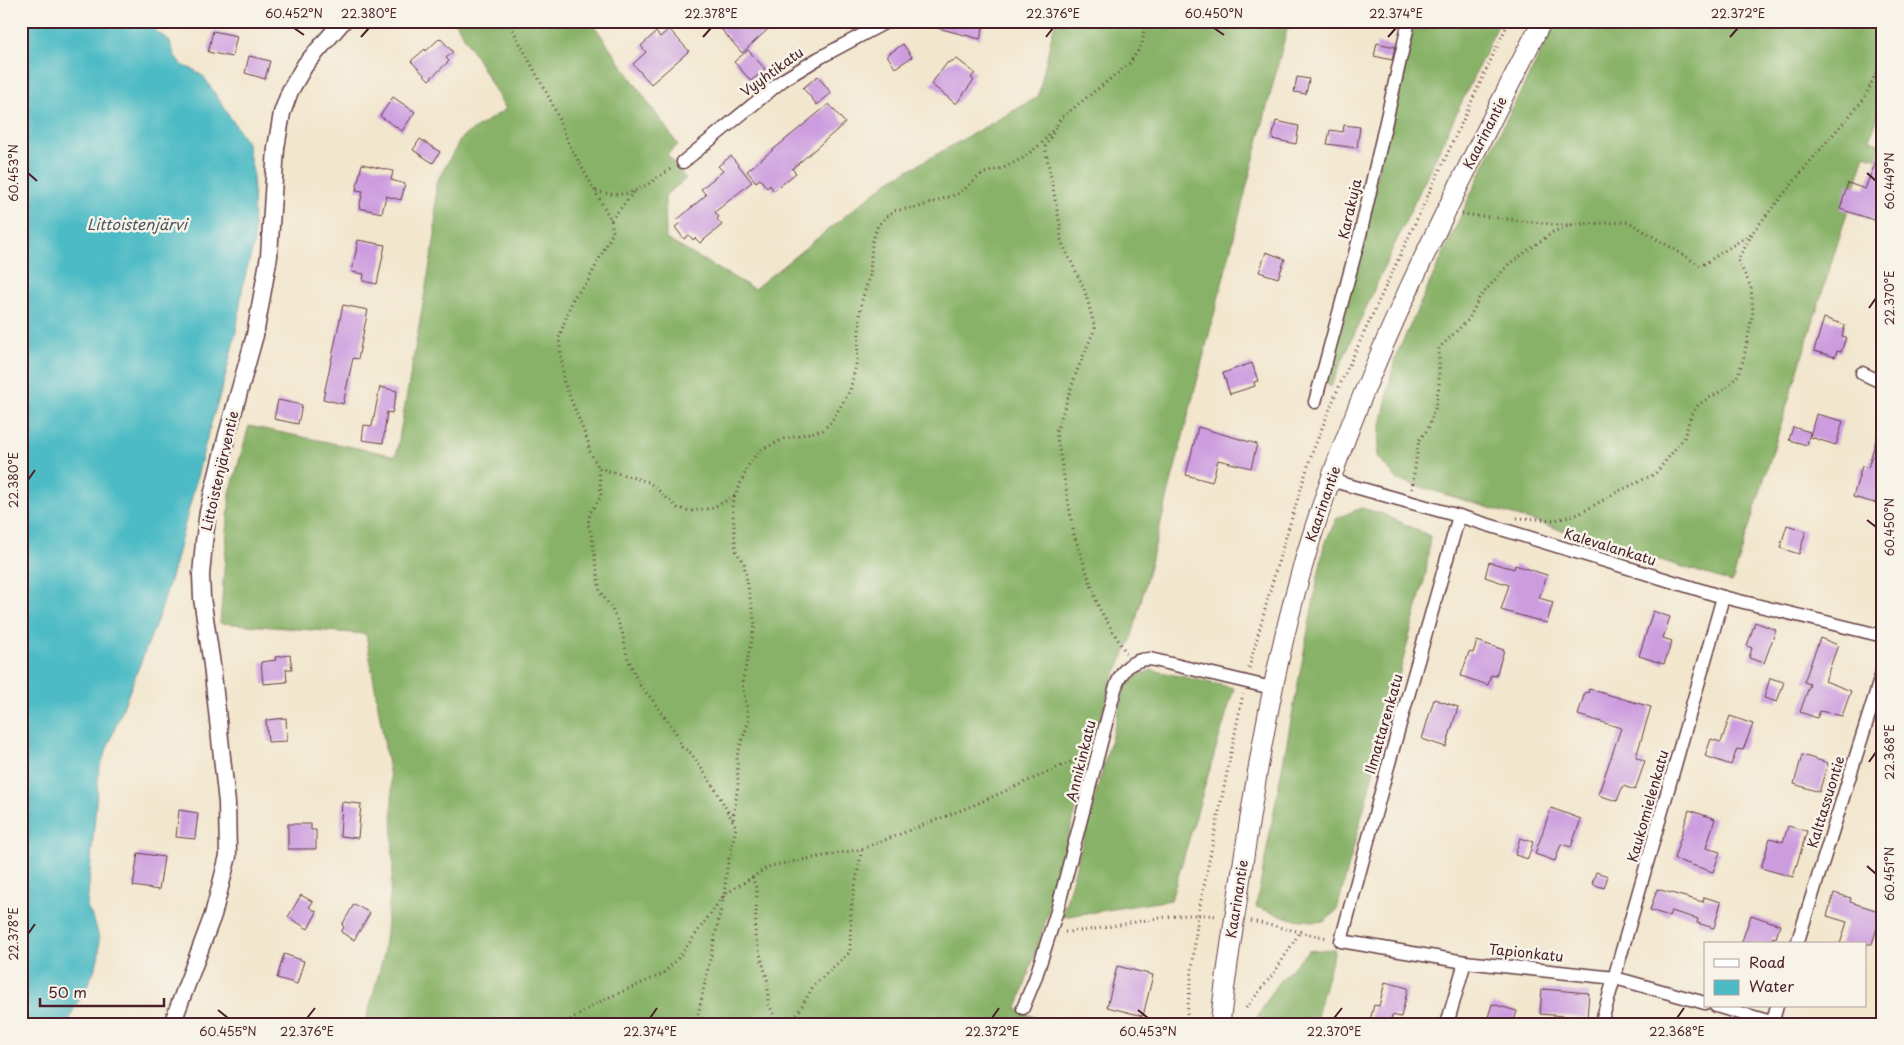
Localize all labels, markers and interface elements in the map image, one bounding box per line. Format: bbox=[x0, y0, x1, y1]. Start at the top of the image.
text: 60.452°N bbox=[265, 4, 323, 22]
text: 22.380°E bbox=[341, 4, 397, 22]
text: 22.378°E bbox=[684, 4, 738, 22]
text: 22.376°E bbox=[1026, 4, 1080, 22]
text: 60.450°N bbox=[1185, 4, 1243, 22]
text: 22.374°E bbox=[1369, 4, 1423, 22]
text: 22.372°E bbox=[1711, 4, 1765, 22]
street label: Vyyhtikatu bbox=[736, 42, 808, 102]
street label: Kaarinantie bbox=[1457, 93, 1512, 173]
text: 60.453°N bbox=[4, 144, 22, 202]
text: 60.449°N bbox=[1880, 152, 1898, 210]
street label: Karakuja bbox=[1332, 176, 1367, 241]
water label: Littoistenjärvi bbox=[87, 212, 190, 235]
text: 22.370°E bbox=[1880, 271, 1898, 326]
street label: Littoistenjärventie bbox=[195, 409, 244, 533]
text: 22.380°E bbox=[4, 452, 22, 508]
street label: Kaarinantie bbox=[1300, 463, 1345, 545]
text: 60.450°N bbox=[1880, 498, 1898, 556]
street label: Kalevalankatu bbox=[1561, 522, 1659, 571]
street label: Ilmattarenkatu bbox=[1359, 671, 1408, 776]
street label: Annikinkatu bbox=[1060, 718, 1101, 804]
text: 22.368°E bbox=[1880, 724, 1898, 780]
street label: Kaukomielenkatu bbox=[1621, 747, 1674, 864]
street label: Kalttassuontie bbox=[1802, 753, 1850, 851]
text: 60.451°N bbox=[1880, 847, 1898, 901]
street label: Kaarinantie bbox=[1220, 858, 1253, 940]
text: 22.378°E bbox=[4, 907, 22, 961]
street label: Tapionkatu bbox=[1488, 938, 1564, 967]
legend bbox=[1704, 942, 1866, 1008]
text: Road bbox=[1749, 950, 1785, 973]
text: Water bbox=[1749, 974, 1794, 997]
scale bar bbox=[40, 975, 164, 1007]
text: 50 m bbox=[48, 980, 87, 1003]
text: 60.455°N bbox=[199, 1022, 257, 1040]
text: 22.376°E bbox=[280, 1022, 334, 1040]
text: 22.374°E bbox=[623, 1022, 677, 1040]
text: 22.372°E bbox=[965, 1022, 1019, 1040]
text: 60.453°N bbox=[1119, 1022, 1177, 1040]
text: 22.370°E bbox=[1307, 1022, 1362, 1040]
text: 22.368°E bbox=[1649, 1022, 1705, 1040]

